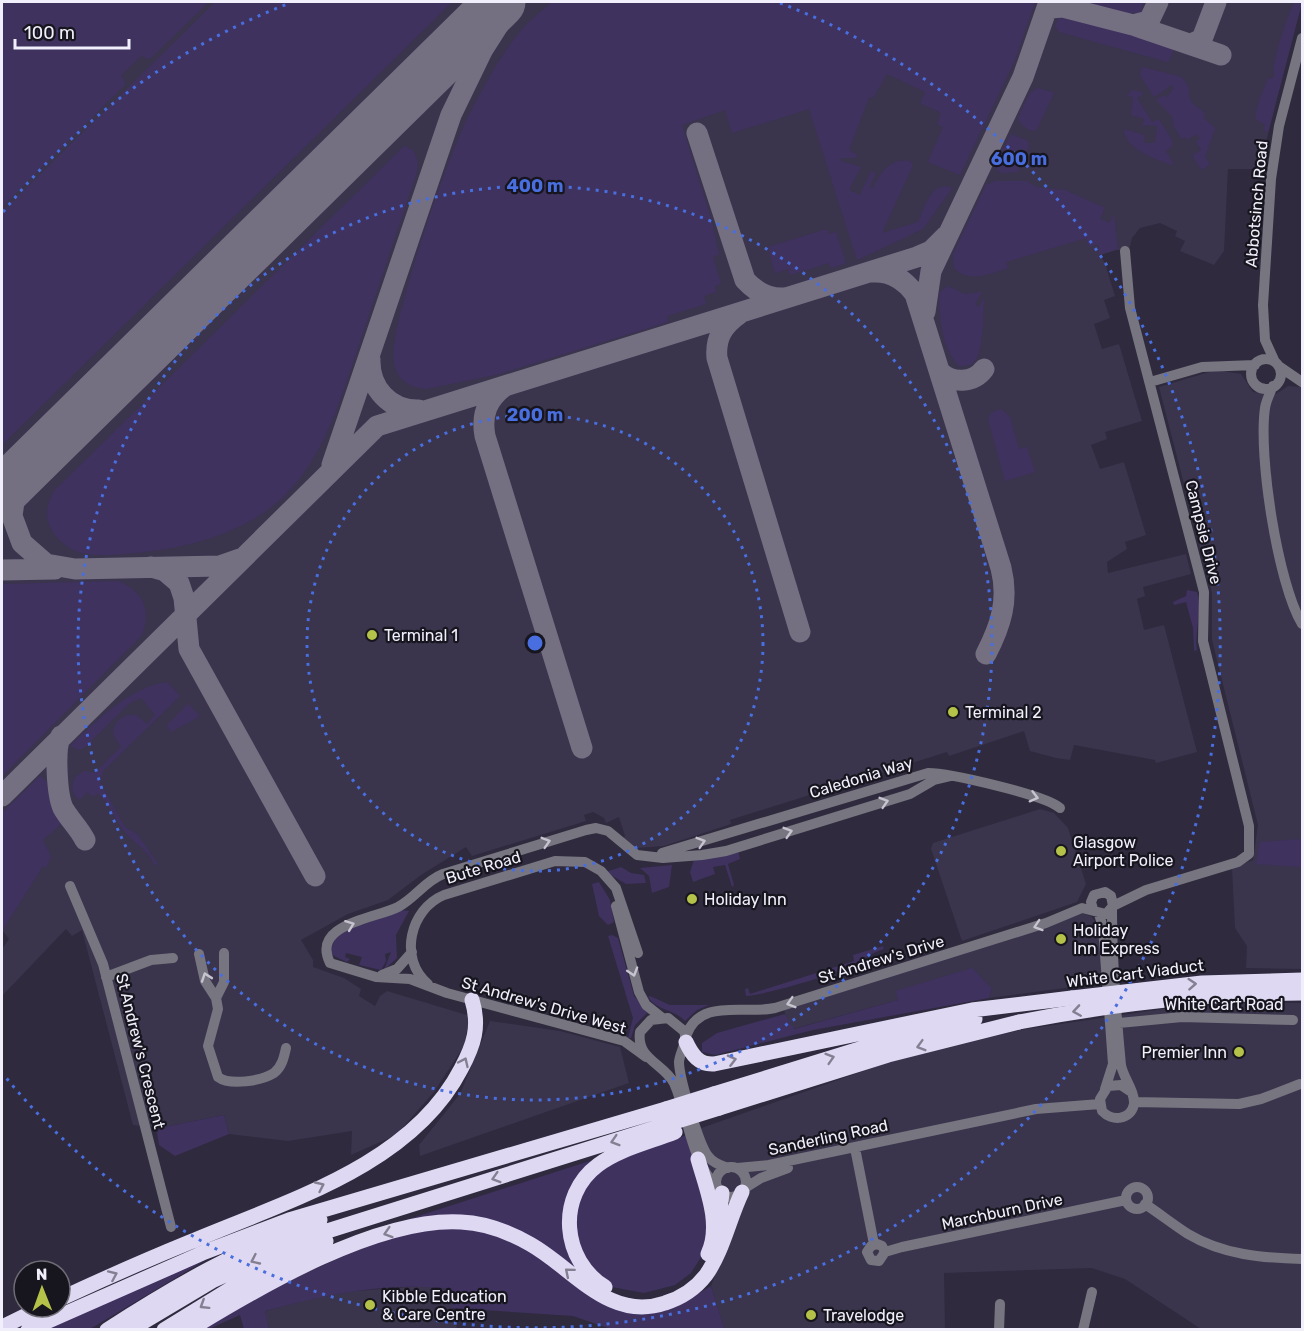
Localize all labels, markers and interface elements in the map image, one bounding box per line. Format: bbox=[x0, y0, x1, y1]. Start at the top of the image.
scale bar bbox=[15, 12, 129, 50]
text: 100 m bbox=[24, 22, 75, 44]
street label: Abbotsinch Road bbox=[1241, 140, 1272, 268]
text: 600 m bbox=[991, 148, 1047, 170]
text: 400 m bbox=[506, 175, 564, 197]
text: 200 m bbox=[507, 404, 563, 426]
street label: Campsie Drive bbox=[1181, 478, 1226, 586]
place label: Terminal 1 bbox=[384, 626, 458, 645]
marker: Terminal 1 bbox=[365, 628, 379, 642]
centre of rings bbox=[525, 633, 545, 653]
place label: Terminal 2 bbox=[965, 703, 1042, 722]
marker: Terminal 2 bbox=[946, 705, 960, 719]
street label: Caledonia Way bbox=[807, 753, 915, 802]
one-way arrow bbox=[1028, 790, 1039, 802]
one-way arrow bbox=[878, 797, 889, 809]
one-way arrow bbox=[782, 827, 793, 839]
place label: Glasgow Airport Police bbox=[1073, 833, 1174, 870]
one-way arrow bbox=[540, 837, 551, 849]
one-way arrow bbox=[695, 837, 706, 849]
marker: Glasgow Airport Police bbox=[1054, 844, 1068, 858]
street label: Bute Road bbox=[443, 847, 523, 888]
place label: Holiday Inn bbox=[704, 890, 787, 909]
marker: Holiday Inn bbox=[685, 892, 699, 906]
one-way arrow bbox=[1033, 918, 1044, 931]
one-way arrow bbox=[344, 920, 355, 932]
place label: Holiday Inn Express bbox=[1073, 921, 1160, 958]
street label: St Andrew's Drive bbox=[816, 931, 947, 988]
marker: Holiday Inn Express bbox=[1054, 932, 1068, 946]
street label: White Cart Viaduct bbox=[1065, 956, 1205, 991]
one-way arrow bbox=[626, 966, 638, 977]
street label: St Andrew's Crescent bbox=[112, 971, 169, 1131]
one-way arrow bbox=[200, 972, 213, 983]
street label: St Andrew's Drive West bbox=[459, 973, 628, 1038]
one-way arrow bbox=[1188, 977, 1197, 990]
one-way arrow bbox=[786, 995, 797, 1008]
street label: White Cart Road bbox=[1164, 995, 1284, 1014]
one-way arrow bbox=[1072, 1004, 1082, 1017]
one-way arrow bbox=[917, 1039, 927, 1051]
place label: Premier Inn bbox=[1141, 1043, 1227, 1062]
marker: Premier Inn bbox=[1232, 1045, 1246, 1059]
one-way arrow bbox=[824, 1053, 835, 1066]
one-way arrow bbox=[727, 1054, 737, 1067]
one-way arrow bbox=[457, 1058, 469, 1069]
street label: Sanderling Road bbox=[767, 1116, 890, 1159]
one-way arrow bbox=[610, 1134, 621, 1146]
one-way arrow bbox=[491, 1171, 502, 1183]
one-way arrow bbox=[314, 1182, 325, 1194]
street label: Marchburn Drive bbox=[940, 1189, 1064, 1234]
one-way arrow bbox=[383, 1226, 394, 1238]
one-way arrow bbox=[250, 1252, 261, 1264]
north arrow bbox=[12, 1259, 72, 1319]
text: N bbox=[36, 1265, 48, 1284]
one-way arrow bbox=[565, 1268, 576, 1279]
one-way arrow bbox=[107, 1270, 118, 1282]
place label: Kibble Education & Care Centre bbox=[382, 1287, 507, 1324]
one-way arrow bbox=[200, 1297, 210, 1309]
marker: Kibble Education & Care Centre bbox=[363, 1298, 377, 1312]
place label: Travelodge bbox=[823, 1306, 904, 1325]
marker: Travelodge bbox=[804, 1308, 818, 1322]

